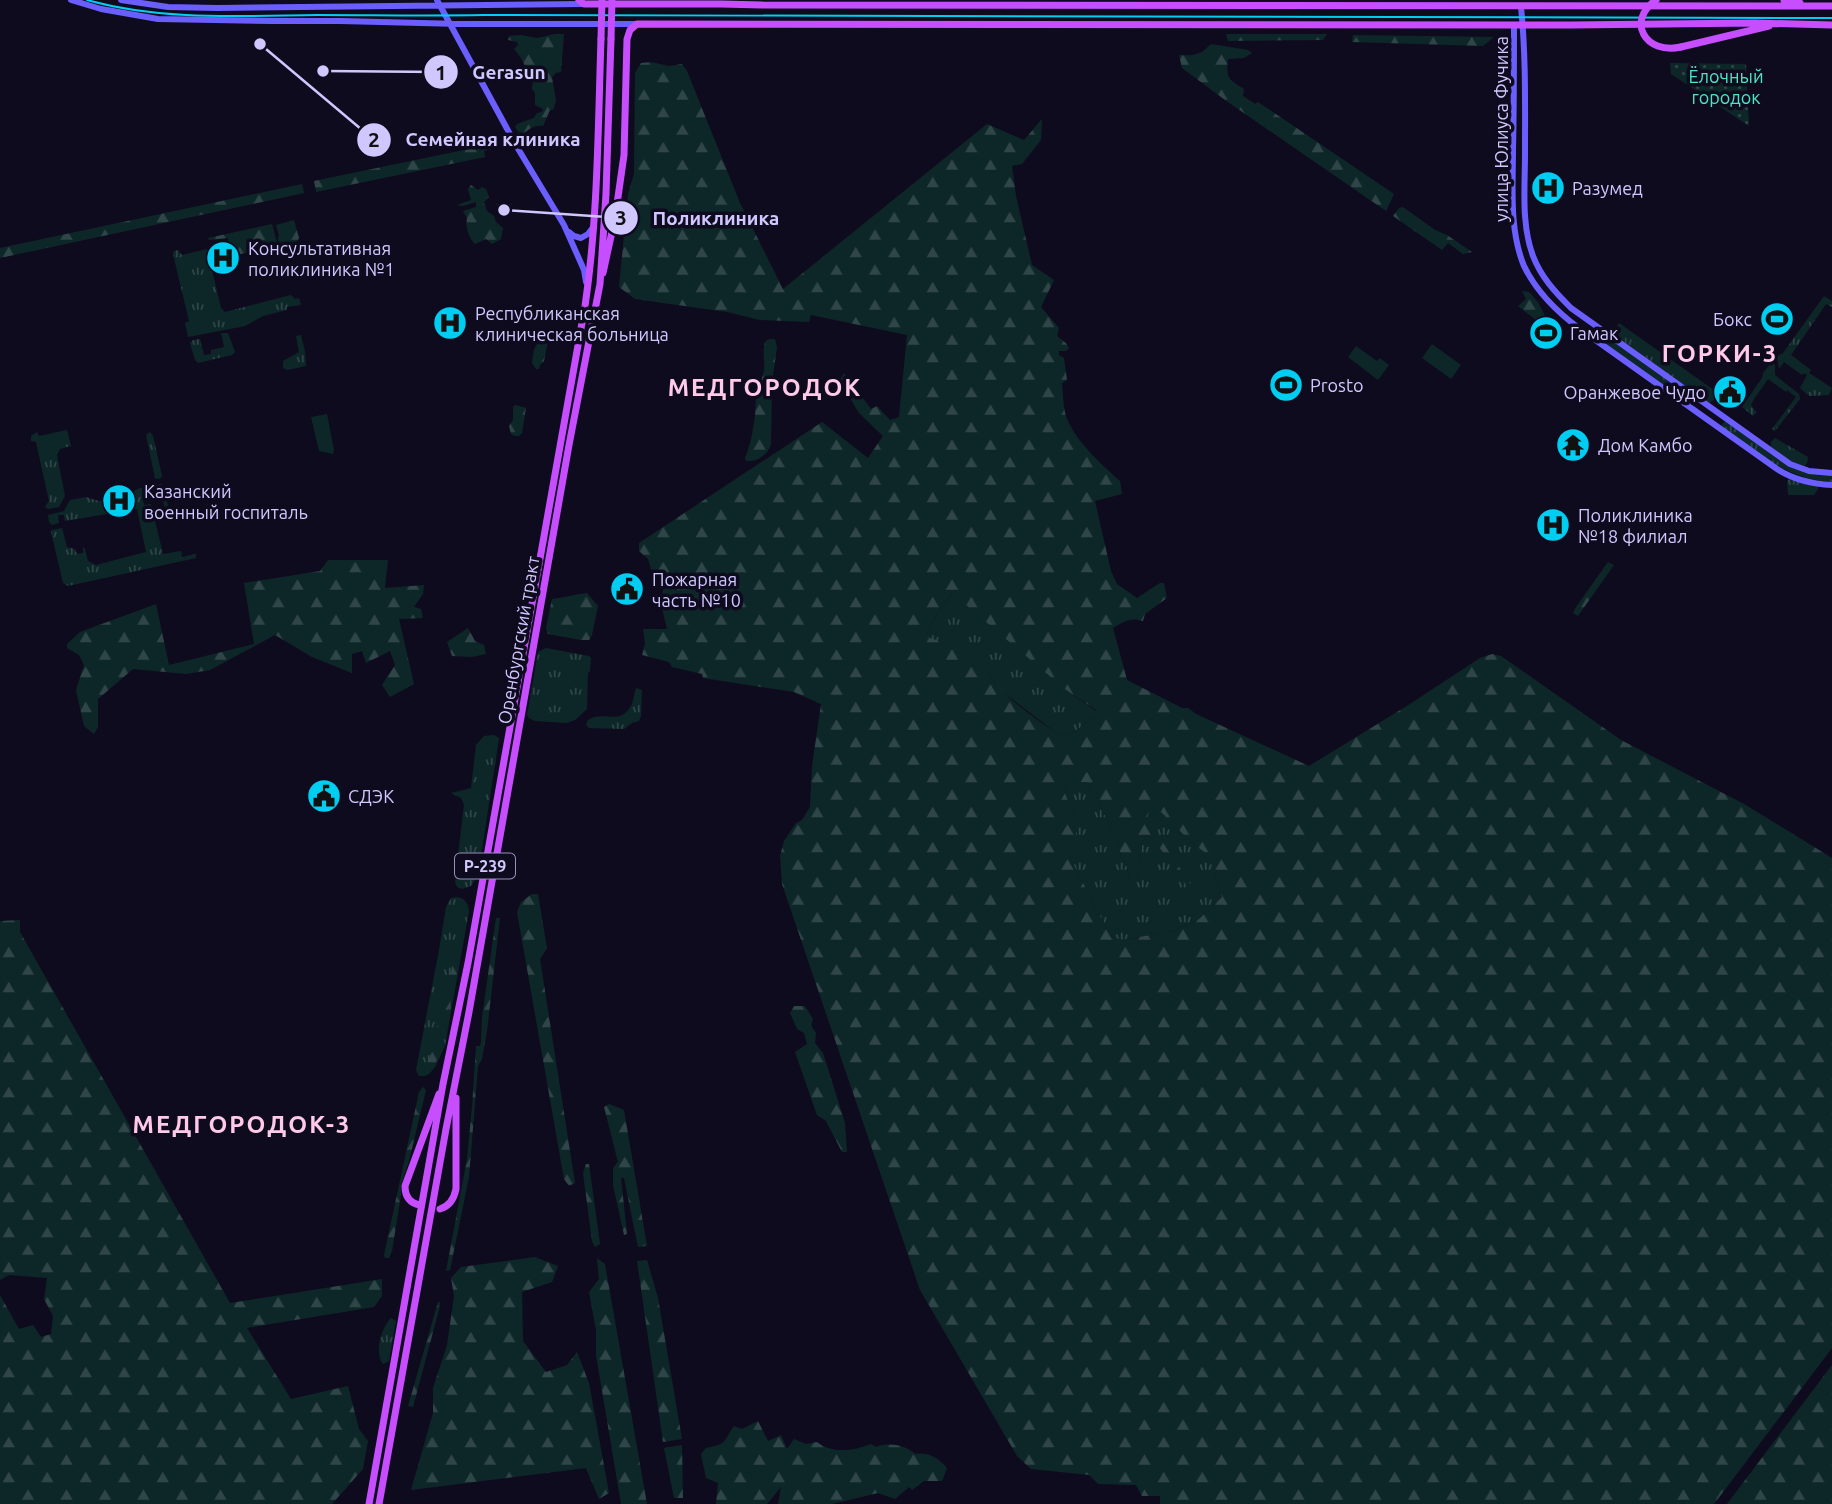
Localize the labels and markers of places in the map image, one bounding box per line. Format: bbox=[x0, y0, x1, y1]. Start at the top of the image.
callout: Gerasun bbox=[423, 52, 559, 92]
callout: Семейная клиника bbox=[356, 120, 594, 160]
hospital icon: Разумед bbox=[1529, 169, 1567, 207]
place label: Разумед bbox=[1572, 178, 1643, 198]
callout: Поликлиника bbox=[604, 198, 794, 238]
place label: Консультативная поликлиника №1 bbox=[248, 238, 395, 279]
hospital icon: Консультативная поликлиника №1 bbox=[204, 239, 242, 277]
sports icon: Бокс bbox=[1758, 300, 1796, 338]
place label: Республиканская клиническая больница bbox=[475, 303, 669, 344]
hospital icon: Республиканская клиническая больница bbox=[431, 304, 469, 342]
place label: Бокс bbox=[1713, 309, 1752, 329]
sports icon: Гамак bbox=[1527, 314, 1565, 352]
place label: Гамак bbox=[1570, 323, 1618, 343]
sports icon: Prosto bbox=[1267, 366, 1305, 404]
public building icon: Оранжевое Чудо bbox=[1711, 373, 1749, 411]
place label: Prosto bbox=[1310, 375, 1363, 395]
place label: Оранжевое Чудо bbox=[1564, 382, 1706, 402]
temple icon: Дом Камбо bbox=[1554, 426, 1592, 464]
place label: Дом Камбо bbox=[1598, 435, 1693, 455]
place label: Казанский военный госпиталь bbox=[144, 481, 308, 522]
hospital icon: Казанский военный госпиталь bbox=[100, 482, 138, 520]
place label: Поликлиника №18 филиал bbox=[1578, 505, 1693, 546]
hospital icon: Поликлиника №18 филиал bbox=[1534, 506, 1572, 544]
place label: Пожарная часть №10 bbox=[652, 569, 741, 610]
public building icon: Пожарная часть №10 bbox=[608, 570, 646, 608]
public building icon: СДЭК bbox=[305, 777, 343, 815]
place label: СДЭК bbox=[348, 786, 394, 806]

